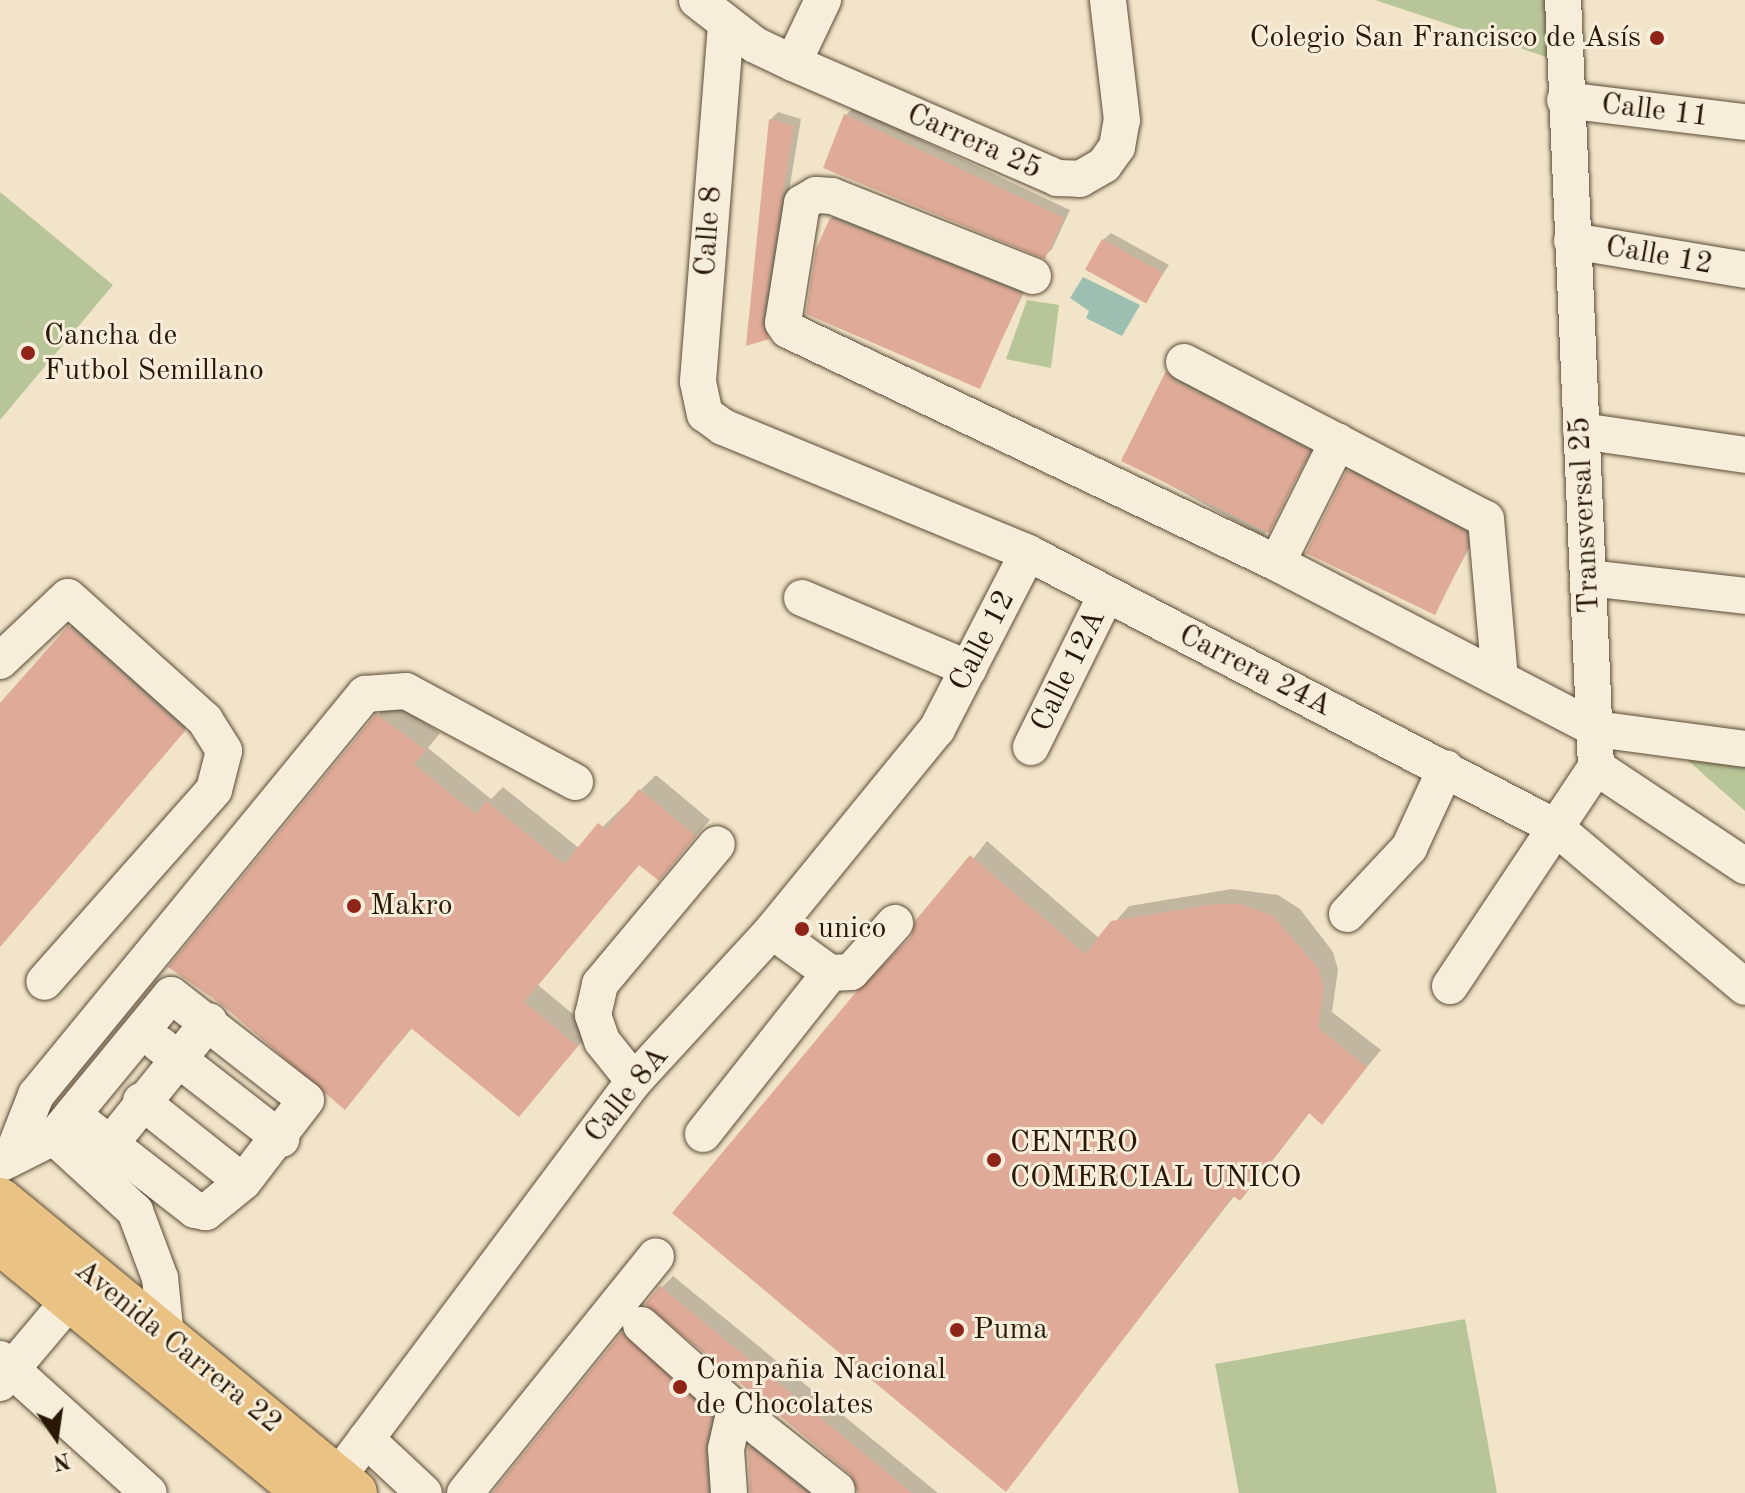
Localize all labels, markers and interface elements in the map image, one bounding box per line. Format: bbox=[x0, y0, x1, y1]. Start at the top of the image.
place label: Colegio San Francisco de Asís bbox=[1249, 20, 1641, 56]
marker: Colegio San Francisco de Asís bbox=[1648, 29, 1666, 47]
street label: Calle 11 bbox=[1599, 87, 1711, 135]
street label: Carrera 25 bbox=[901, 96, 1047, 188]
street label: Calle 8 bbox=[688, 184, 730, 278]
street label: Calle 12 bbox=[1603, 229, 1715, 283]
place label: Cancha de Futbol Semillano bbox=[44, 318, 264, 388]
marker: Cancha de Futbol Semillano bbox=[19, 344, 37, 362]
street label: Transversal 25 bbox=[1562, 415, 1608, 615]
street label: Calle 12 bbox=[942, 585, 1024, 697]
street label: Calle 12A bbox=[1024, 604, 1114, 738]
street label: Carrera 24A bbox=[1173, 617, 1337, 725]
place label: Makro bbox=[370, 888, 453, 924]
marker: Makro bbox=[345, 897, 363, 915]
place label: unico bbox=[818, 911, 886, 947]
marker: unico bbox=[793, 920, 811, 938]
street label: Calle 8A bbox=[577, 1040, 677, 1150]
place label: CENTRO COMERCIAL UNICO bbox=[1010, 1125, 1301, 1196]
marker: CENTRO COMERCIAL UNICO bbox=[985, 1151, 1003, 1169]
street label: Avenida Carrera 22 bbox=[67, 1252, 289, 1442]
place label: Puma bbox=[973, 1312, 1048, 1348]
marker: Puma bbox=[948, 1321, 966, 1339]
place label: Compañia Nacional de Chocolates bbox=[696, 1352, 946, 1422]
marker: Compañia Nacional de Chocolates bbox=[671, 1378, 689, 1396]
north arrow bbox=[16, 1397, 96, 1477]
text: N bbox=[51, 1448, 72, 1473]

